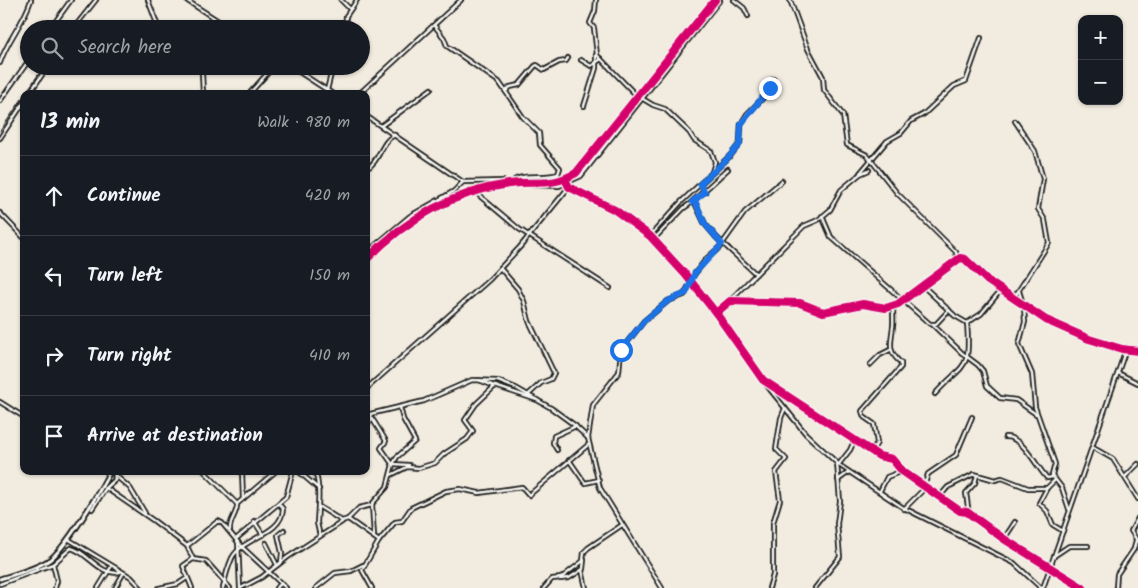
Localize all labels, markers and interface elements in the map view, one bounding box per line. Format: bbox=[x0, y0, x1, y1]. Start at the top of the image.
map controls bbox=[1078, 15, 1123, 105]
button: + bbox=[1078, 15, 1123, 60]
search box bbox=[20, 20, 370, 75]
text: Search here bbox=[78, 33, 172, 63]
icon: search bbox=[38, 34, 66, 62]
button: − bbox=[1078, 60, 1123, 105]
route end bbox=[759, 77, 782, 100]
text: 13 min bbox=[40, 106, 100, 139]
text: Walk · 980 m bbox=[257, 110, 350, 135]
text: Continue bbox=[87, 181, 160, 211]
icon: ahead bbox=[40, 182, 68, 210]
text: 420 m bbox=[305, 183, 350, 208]
text: Turn left bbox=[87, 261, 162, 291]
icon: left bbox=[40, 262, 68, 290]
text: 150 m bbox=[309, 263, 350, 288]
route start bbox=[610, 339, 633, 362]
text: Turn right bbox=[87, 341, 172, 371]
icon: right bbox=[40, 342, 68, 370]
text: 410 m bbox=[309, 343, 350, 368]
text: Arrive at destination bbox=[87, 421, 263, 451]
icon: arrive bbox=[40, 422, 68, 450]

